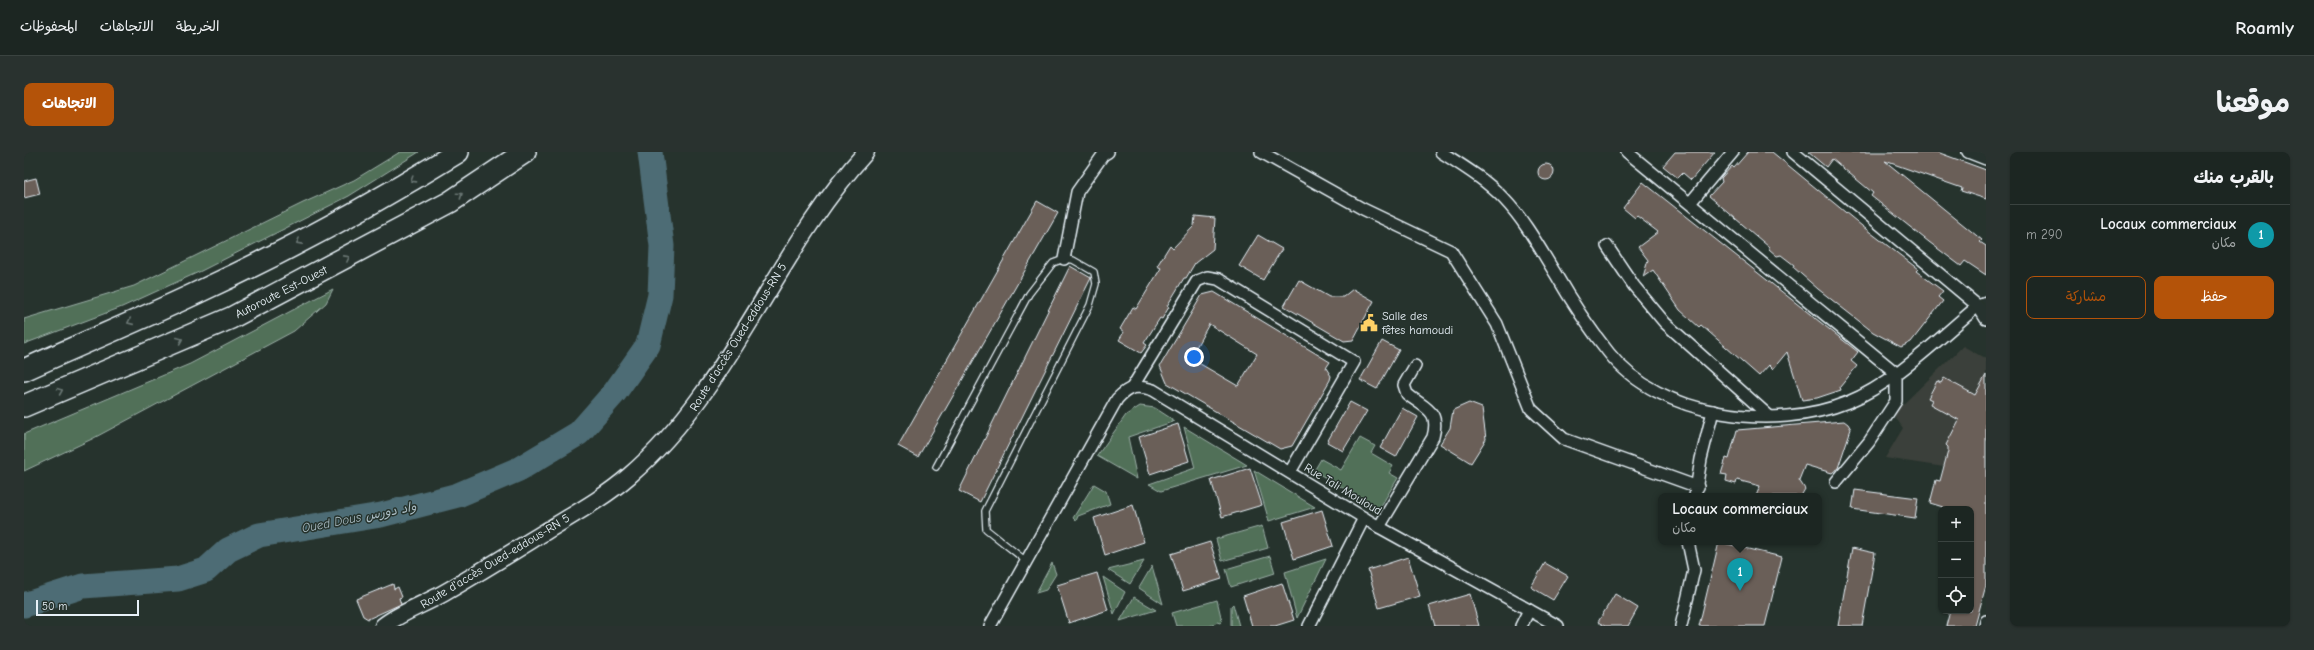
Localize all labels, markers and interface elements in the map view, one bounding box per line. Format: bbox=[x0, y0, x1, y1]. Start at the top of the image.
text: Roamly bbox=[2235, 17, 2294, 39]
text: المحفوظات bbox=[20, 18, 78, 35]
text: الاتجاهات bbox=[100, 18, 154, 35]
text: الخريطة bbox=[176, 18, 219, 35]
button: الاتجاهات bbox=[24, 83, 114, 126]
text: موقعنا bbox=[2216, 87, 2290, 119]
text: بالقرب منك bbox=[2193, 168, 2274, 187]
one-way arrow bbox=[410, 175, 417, 183]
one-way arrow bbox=[456, 192, 463, 200]
text: Locaux commerciaux bbox=[2100, 215, 2236, 233]
text: 290 m bbox=[2026, 227, 2063, 242]
text: 1 bbox=[2258, 227, 2264, 242]
text: مكان bbox=[2212, 235, 2236, 250]
one-way arrow bbox=[295, 238, 303, 245]
one-way arrow bbox=[342, 256, 350, 263]
street label: Route d'accès Oued-eddous-RN 5 bbox=[687, 260, 789, 414]
street label: Autoroute Est-Ouest bbox=[233, 262, 330, 321]
button: مشاركة bbox=[2026, 276, 2146, 319]
button: حفظ bbox=[2154, 276, 2274, 319]
place label: Salle des fêtes hamoudi bbox=[1381, 309, 1453, 337]
public building icon: Salle des fêtes hamoudi bbox=[1359, 313, 1379, 333]
one-way arrow bbox=[127, 317, 135, 325]
one-way arrow bbox=[175, 337, 183, 345]
your location bbox=[1184, 347, 1204, 367]
one-way arrow bbox=[55, 388, 63, 396]
street label: Rue Tali Mouloud bbox=[1302, 460, 1384, 518]
popup bbox=[1658, 493, 1822, 545]
water label: Oued Dous واد دورس bbox=[301, 499, 417, 535]
text: Locaux commerciaux bbox=[1672, 500, 1808, 518]
map controls bbox=[1938, 506, 1974, 614]
button: + bbox=[1938, 506, 1974, 542]
street label: Route d'accès Oued-eddous-RN 5 bbox=[418, 511, 572, 611]
text: مكان bbox=[1672, 520, 1696, 535]
button: − bbox=[1938, 542, 1974, 578]
pin: 1 bbox=[1727, 558, 1753, 591]
button: locate bbox=[1938, 578, 1974, 614]
scale bar bbox=[36, 598, 139, 617]
text: 50 m bbox=[42, 600, 67, 613]

